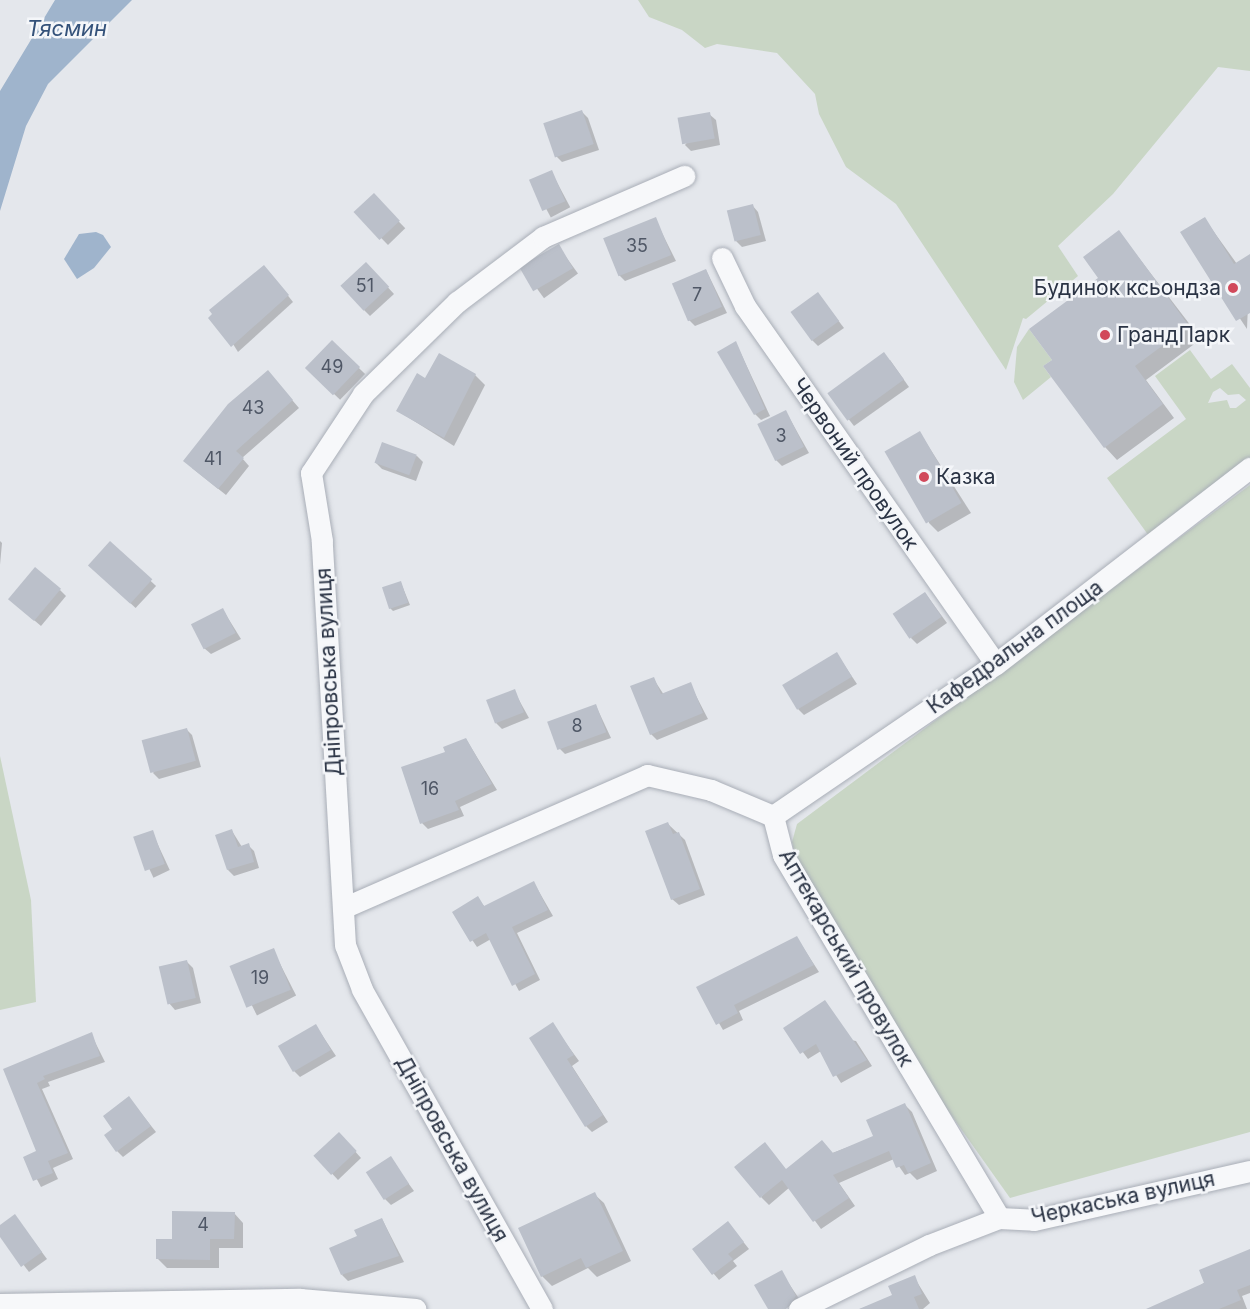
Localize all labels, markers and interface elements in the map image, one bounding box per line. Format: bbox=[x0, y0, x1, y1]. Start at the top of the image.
water label: Тясмин bbox=[27, 16, 107, 42]
house number: 35 bbox=[626, 235, 648, 257]
house number: 51 bbox=[356, 275, 374, 297]
place label: Будинок ксьондза bbox=[1034, 275, 1221, 301]
marker: Будинок ксьондза bbox=[1226, 281, 1240, 295]
house number: 7 bbox=[692, 284, 702, 306]
place label: ГрандПарк bbox=[1117, 322, 1230, 348]
marker: ГрандПарк bbox=[1098, 328, 1112, 342]
house number: 49 bbox=[321, 356, 343, 378]
street label: Червоний провулок bbox=[786, 373, 924, 555]
house number: 43 bbox=[242, 397, 264, 419]
house number: 3 bbox=[775, 425, 787, 447]
house number: 41 bbox=[204, 448, 222, 470]
place label: Казка bbox=[936, 464, 995, 490]
marker: Казка bbox=[917, 470, 931, 484]
street label: Дніпровська вулиця bbox=[311, 567, 347, 777]
street label: Кафедральна площа bbox=[922, 575, 1108, 719]
house number: 8 bbox=[571, 715, 583, 737]
house number: 16 bbox=[421, 778, 439, 800]
street label: Аптекарський провулок bbox=[773, 845, 919, 1071]
house number: 19 bbox=[251, 967, 269, 989]
street label: Дніпровська вулиця bbox=[390, 1052, 514, 1246]
street label: Черкаська вулиця bbox=[1029, 1166, 1217, 1230]
house number: 4 bbox=[197, 1214, 209, 1236]

